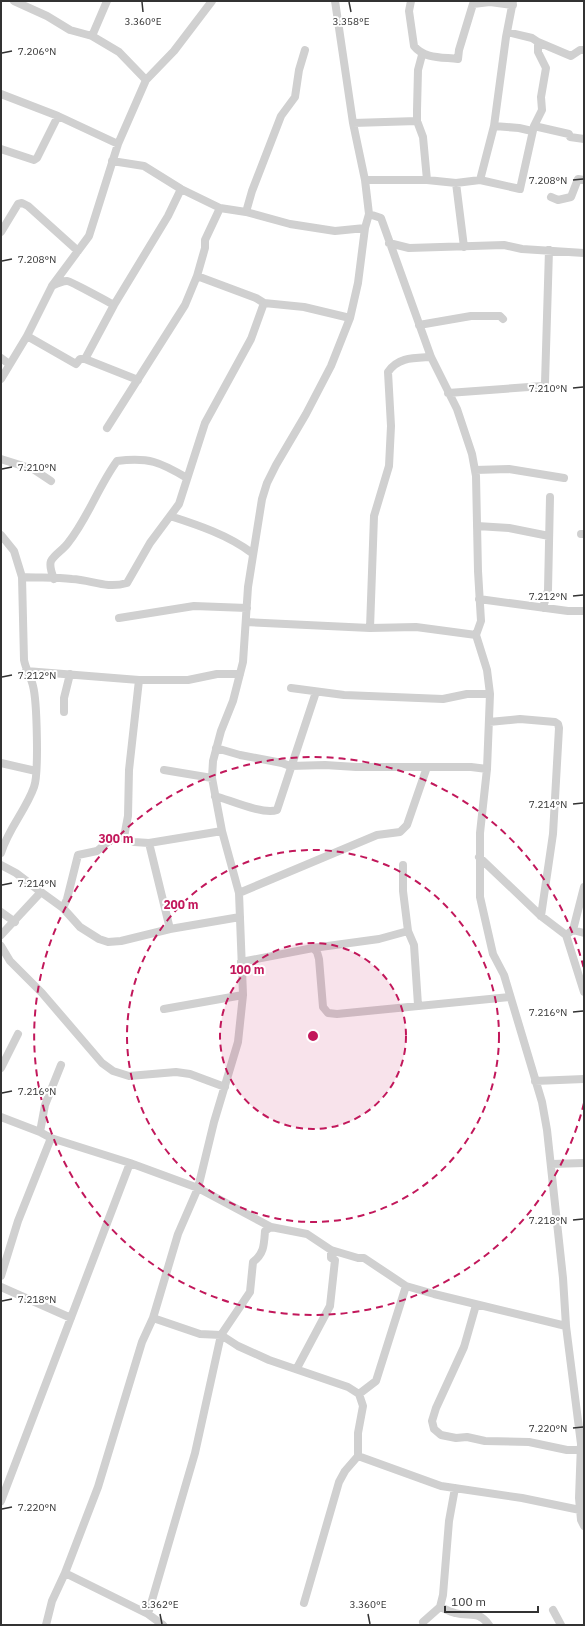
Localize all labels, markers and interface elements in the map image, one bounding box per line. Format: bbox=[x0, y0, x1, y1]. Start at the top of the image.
text: 3.360°E bbox=[124, 15, 162, 28]
text: 3.358°E bbox=[332, 15, 370, 28]
text: 7.206°N bbox=[18, 45, 56, 58]
text: 7.208°N bbox=[529, 174, 567, 187]
text: 7.208°N bbox=[18, 253, 56, 266]
text: 7.210°N bbox=[529, 382, 567, 395]
text: 7.210°N bbox=[18, 461, 56, 474]
text: 7.212°N bbox=[529, 590, 567, 603]
text: 7.212°N bbox=[18, 669, 56, 682]
text: 7.214°N bbox=[529, 798, 567, 811]
text: 300 m bbox=[98, 831, 134, 846]
text: 7.214°N bbox=[18, 877, 56, 890]
text: 200 m bbox=[163, 897, 199, 912]
text: 100 m bbox=[229, 962, 265, 977]
text: 7.216°N bbox=[529, 1006, 567, 1019]
centre of rings bbox=[306, 1029, 320, 1043]
text: 7.216°N bbox=[18, 1085, 56, 1098]
text: 7.218°N bbox=[529, 1214, 567, 1227]
text: 7.218°N bbox=[18, 1293, 56, 1306]
text: 7.220°N bbox=[529, 1422, 567, 1435]
text: 7.220°N bbox=[18, 1501, 56, 1514]
scale bar bbox=[445, 1588, 538, 1614]
text: 100 m bbox=[451, 1594, 486, 1609]
text: 3.362°E bbox=[141, 1598, 179, 1611]
text: 3.360°E bbox=[349, 1598, 387, 1611]

